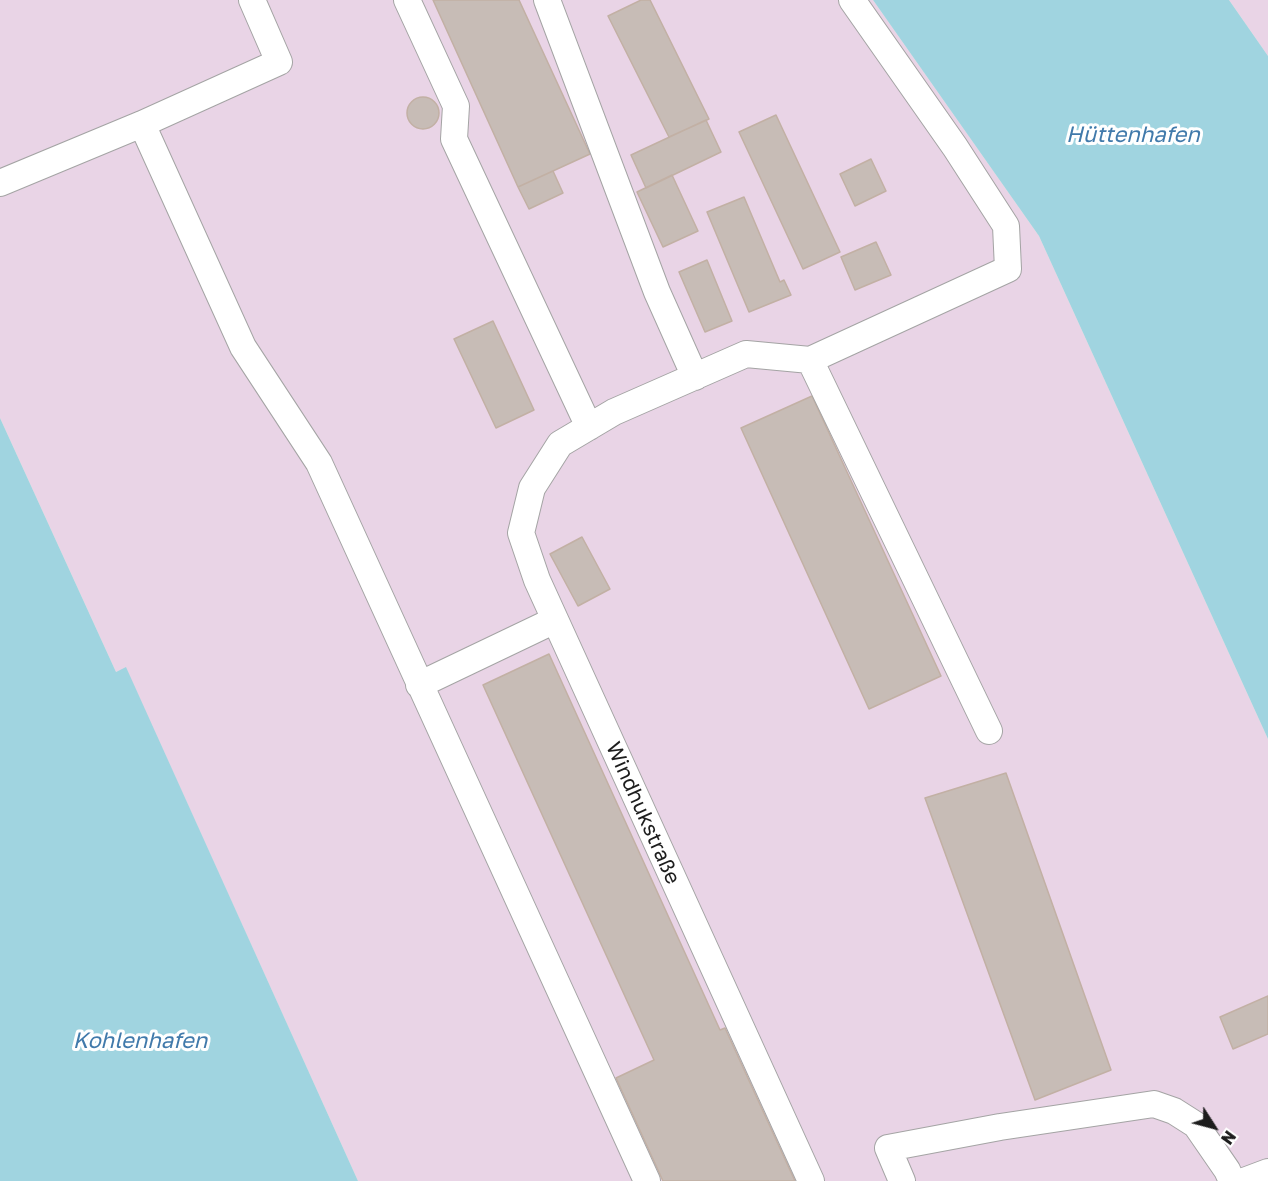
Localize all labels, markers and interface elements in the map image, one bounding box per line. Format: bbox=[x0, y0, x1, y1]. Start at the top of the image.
water label: Hüttenhafen bbox=[1066, 122, 1200, 148]
street label: Windhukstraße bbox=[600, 738, 686, 888]
water label: Kohlenhafen bbox=[73, 1028, 207, 1054]
north arrow bbox=[1184, 1097, 1244, 1157]
text: N bbox=[1217, 1127, 1240, 1148]

